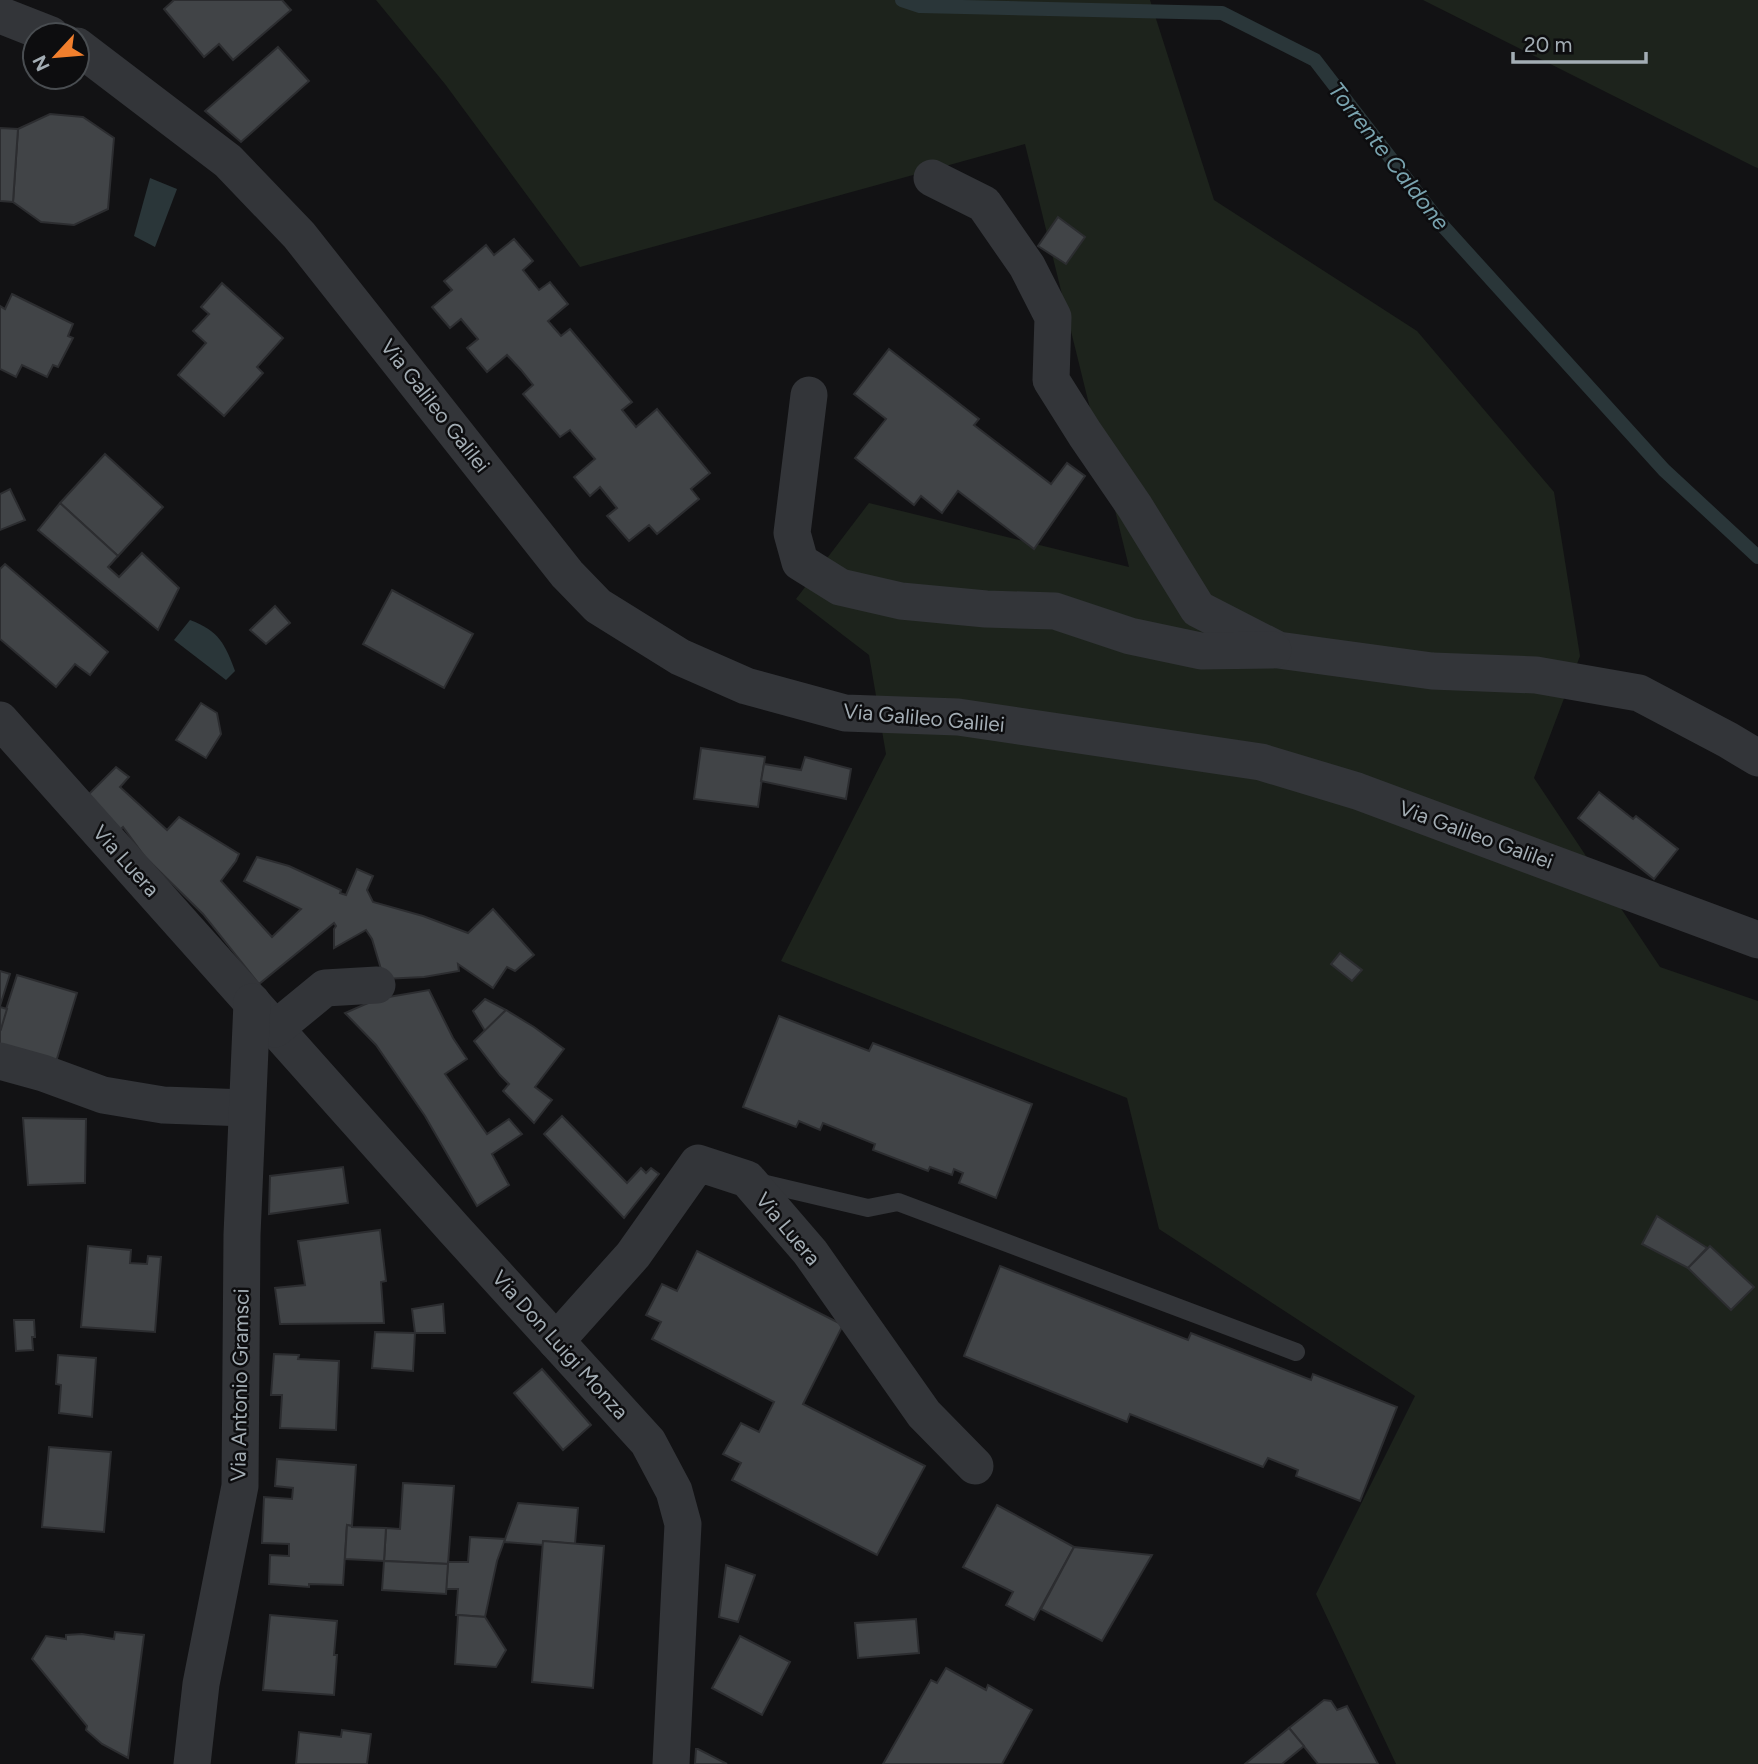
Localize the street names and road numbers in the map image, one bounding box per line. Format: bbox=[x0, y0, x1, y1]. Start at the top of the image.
street label: Via Galileo Galilei bbox=[376, 334, 495, 477]
street label: Via Galileo Galilei bbox=[842, 698, 1006, 737]
street label: Via Galileo Galilei bbox=[1396, 795, 1557, 874]
street label: Via Luera bbox=[88, 820, 165, 901]
street label: Via Luera bbox=[751, 1187, 826, 1270]
street label: Via Don Luigi Monza bbox=[487, 1265, 634, 1424]
street label: Via Antonio Gramsci bbox=[225, 1288, 254, 1482]

